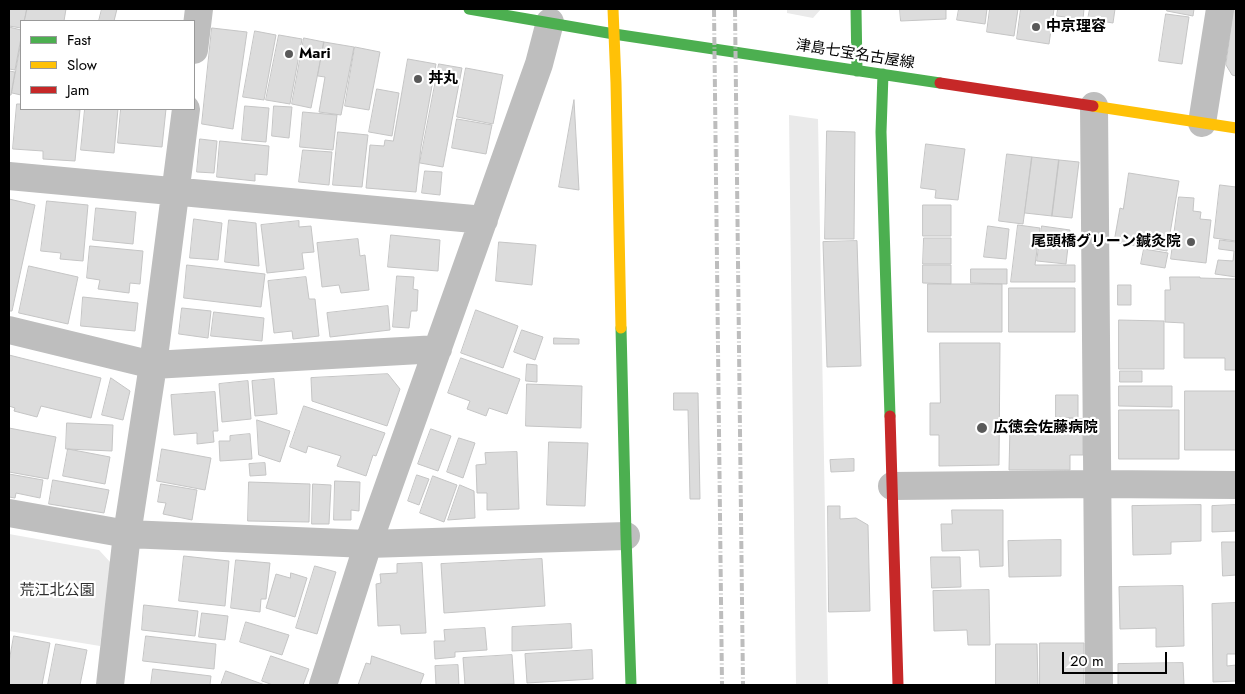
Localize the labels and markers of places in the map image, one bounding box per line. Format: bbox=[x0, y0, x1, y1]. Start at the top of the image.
place label: 中京理容 bbox=[1046, 18, 1106, 36]
marker: 中京理容 bbox=[1030, 21, 1042, 33]
place label: Mari bbox=[299, 45, 331, 63]
marker: Mari bbox=[283, 48, 295, 60]
place label: 丼丸 bbox=[428, 70, 458, 88]
marker: 丼丸 bbox=[412, 73, 424, 85]
place label: 尾頭橋グリーン鍼灸院 bbox=[1031, 233, 1181, 251]
marker: 尾頭橋グリーン鍼灸院 bbox=[1185, 236, 1197, 248]
place label: 広徳会佐藤病院 bbox=[993, 419, 1098, 437]
marker: 広徳会佐藤病院 bbox=[975, 421, 989, 435]

